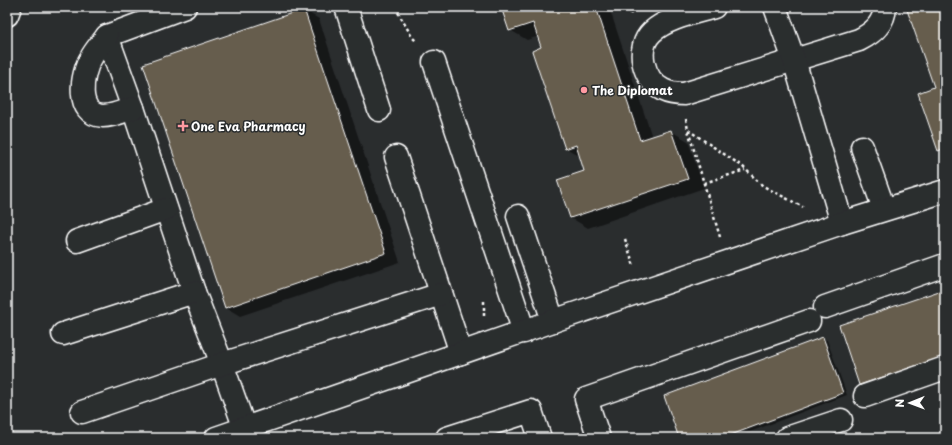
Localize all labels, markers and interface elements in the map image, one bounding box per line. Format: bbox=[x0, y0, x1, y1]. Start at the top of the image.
place label: The Diplomat bbox=[592, 81, 673, 99]
marker: The Diplomat bbox=[579, 85, 589, 95]
place label: One Eva Pharmacy bbox=[191, 117, 306, 135]
marker: One Eva Pharmacy bbox=[178, 121, 188, 131]
north arrow bbox=[890, 383, 930, 423]
text: N bbox=[891, 398, 908, 408]

